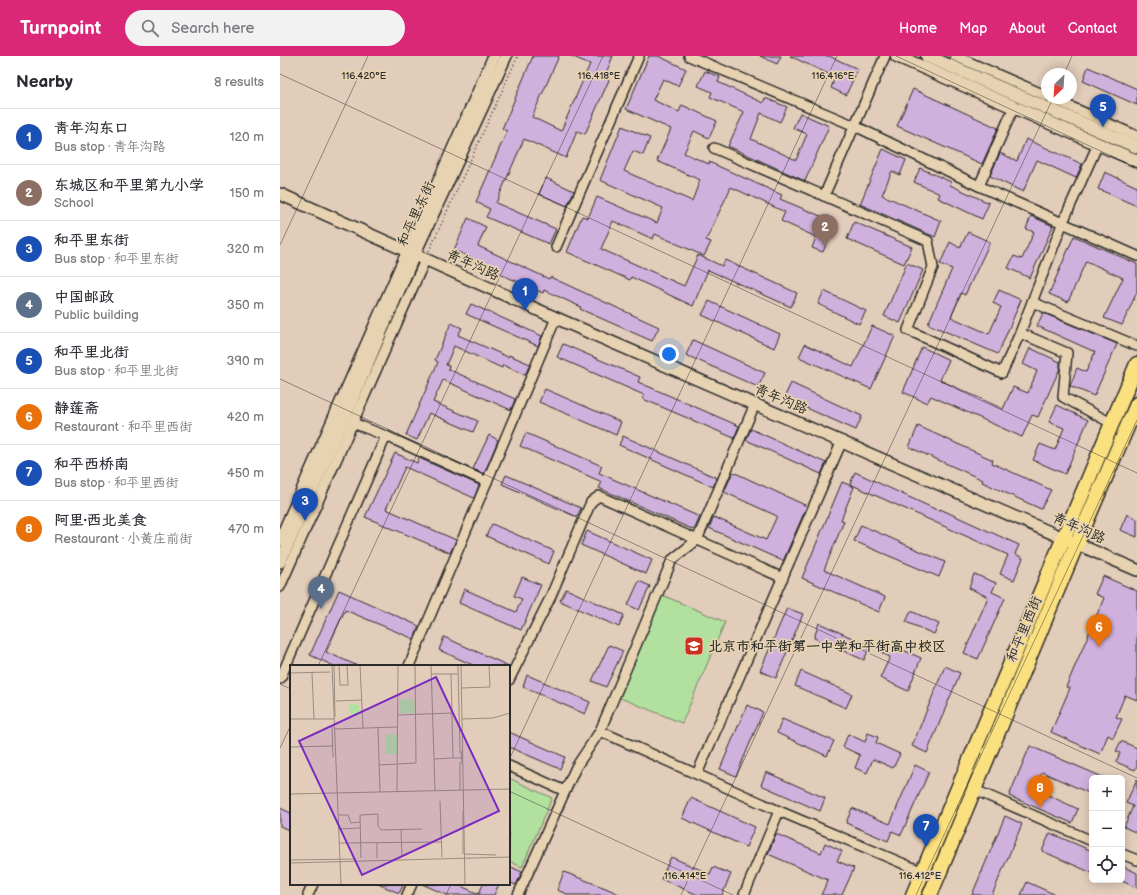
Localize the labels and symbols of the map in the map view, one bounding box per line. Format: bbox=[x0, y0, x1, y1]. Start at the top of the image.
north arrow bbox=[1041, 68, 1077, 104]
text: 116.420°E bbox=[342, 70, 387, 82]
text: 116.418°E bbox=[578, 70, 621, 82]
text: 116.416°E bbox=[812, 70, 855, 82]
pin: 5 bbox=[1090, 94, 1116, 127]
street label: 和平里东街 bbox=[394, 179, 438, 249]
pin: 2 bbox=[812, 214, 838, 247]
street label: 青年沟路 bbox=[444, 246, 502, 284]
pin: 1 bbox=[512, 278, 538, 311]
your location bbox=[659, 344, 679, 364]
street label: 青年沟路 bbox=[752, 380, 810, 418]
pin: 3 bbox=[292, 488, 318, 521]
street label: 青年沟路 bbox=[1050, 509, 1108, 547]
pin: 4 bbox=[308, 576, 334, 609]
street label: 和平里西街 bbox=[1003, 593, 1045, 665]
pin: 6 bbox=[1086, 614, 1112, 647]
school or university icon: 北京市和平街第一中学和平街高中校区 bbox=[683, 635, 705, 657]
place label: 北京市和平街第一中学和平街高中校区 bbox=[708, 638, 946, 655]
inset map bbox=[290, 665, 510, 885]
pin: 8 bbox=[1027, 775, 1053, 808]
pin: 7 bbox=[913, 814, 939, 847]
text: 116.414°E bbox=[664, 870, 707, 882]
text: 116.412°E bbox=[899, 870, 942, 882]

